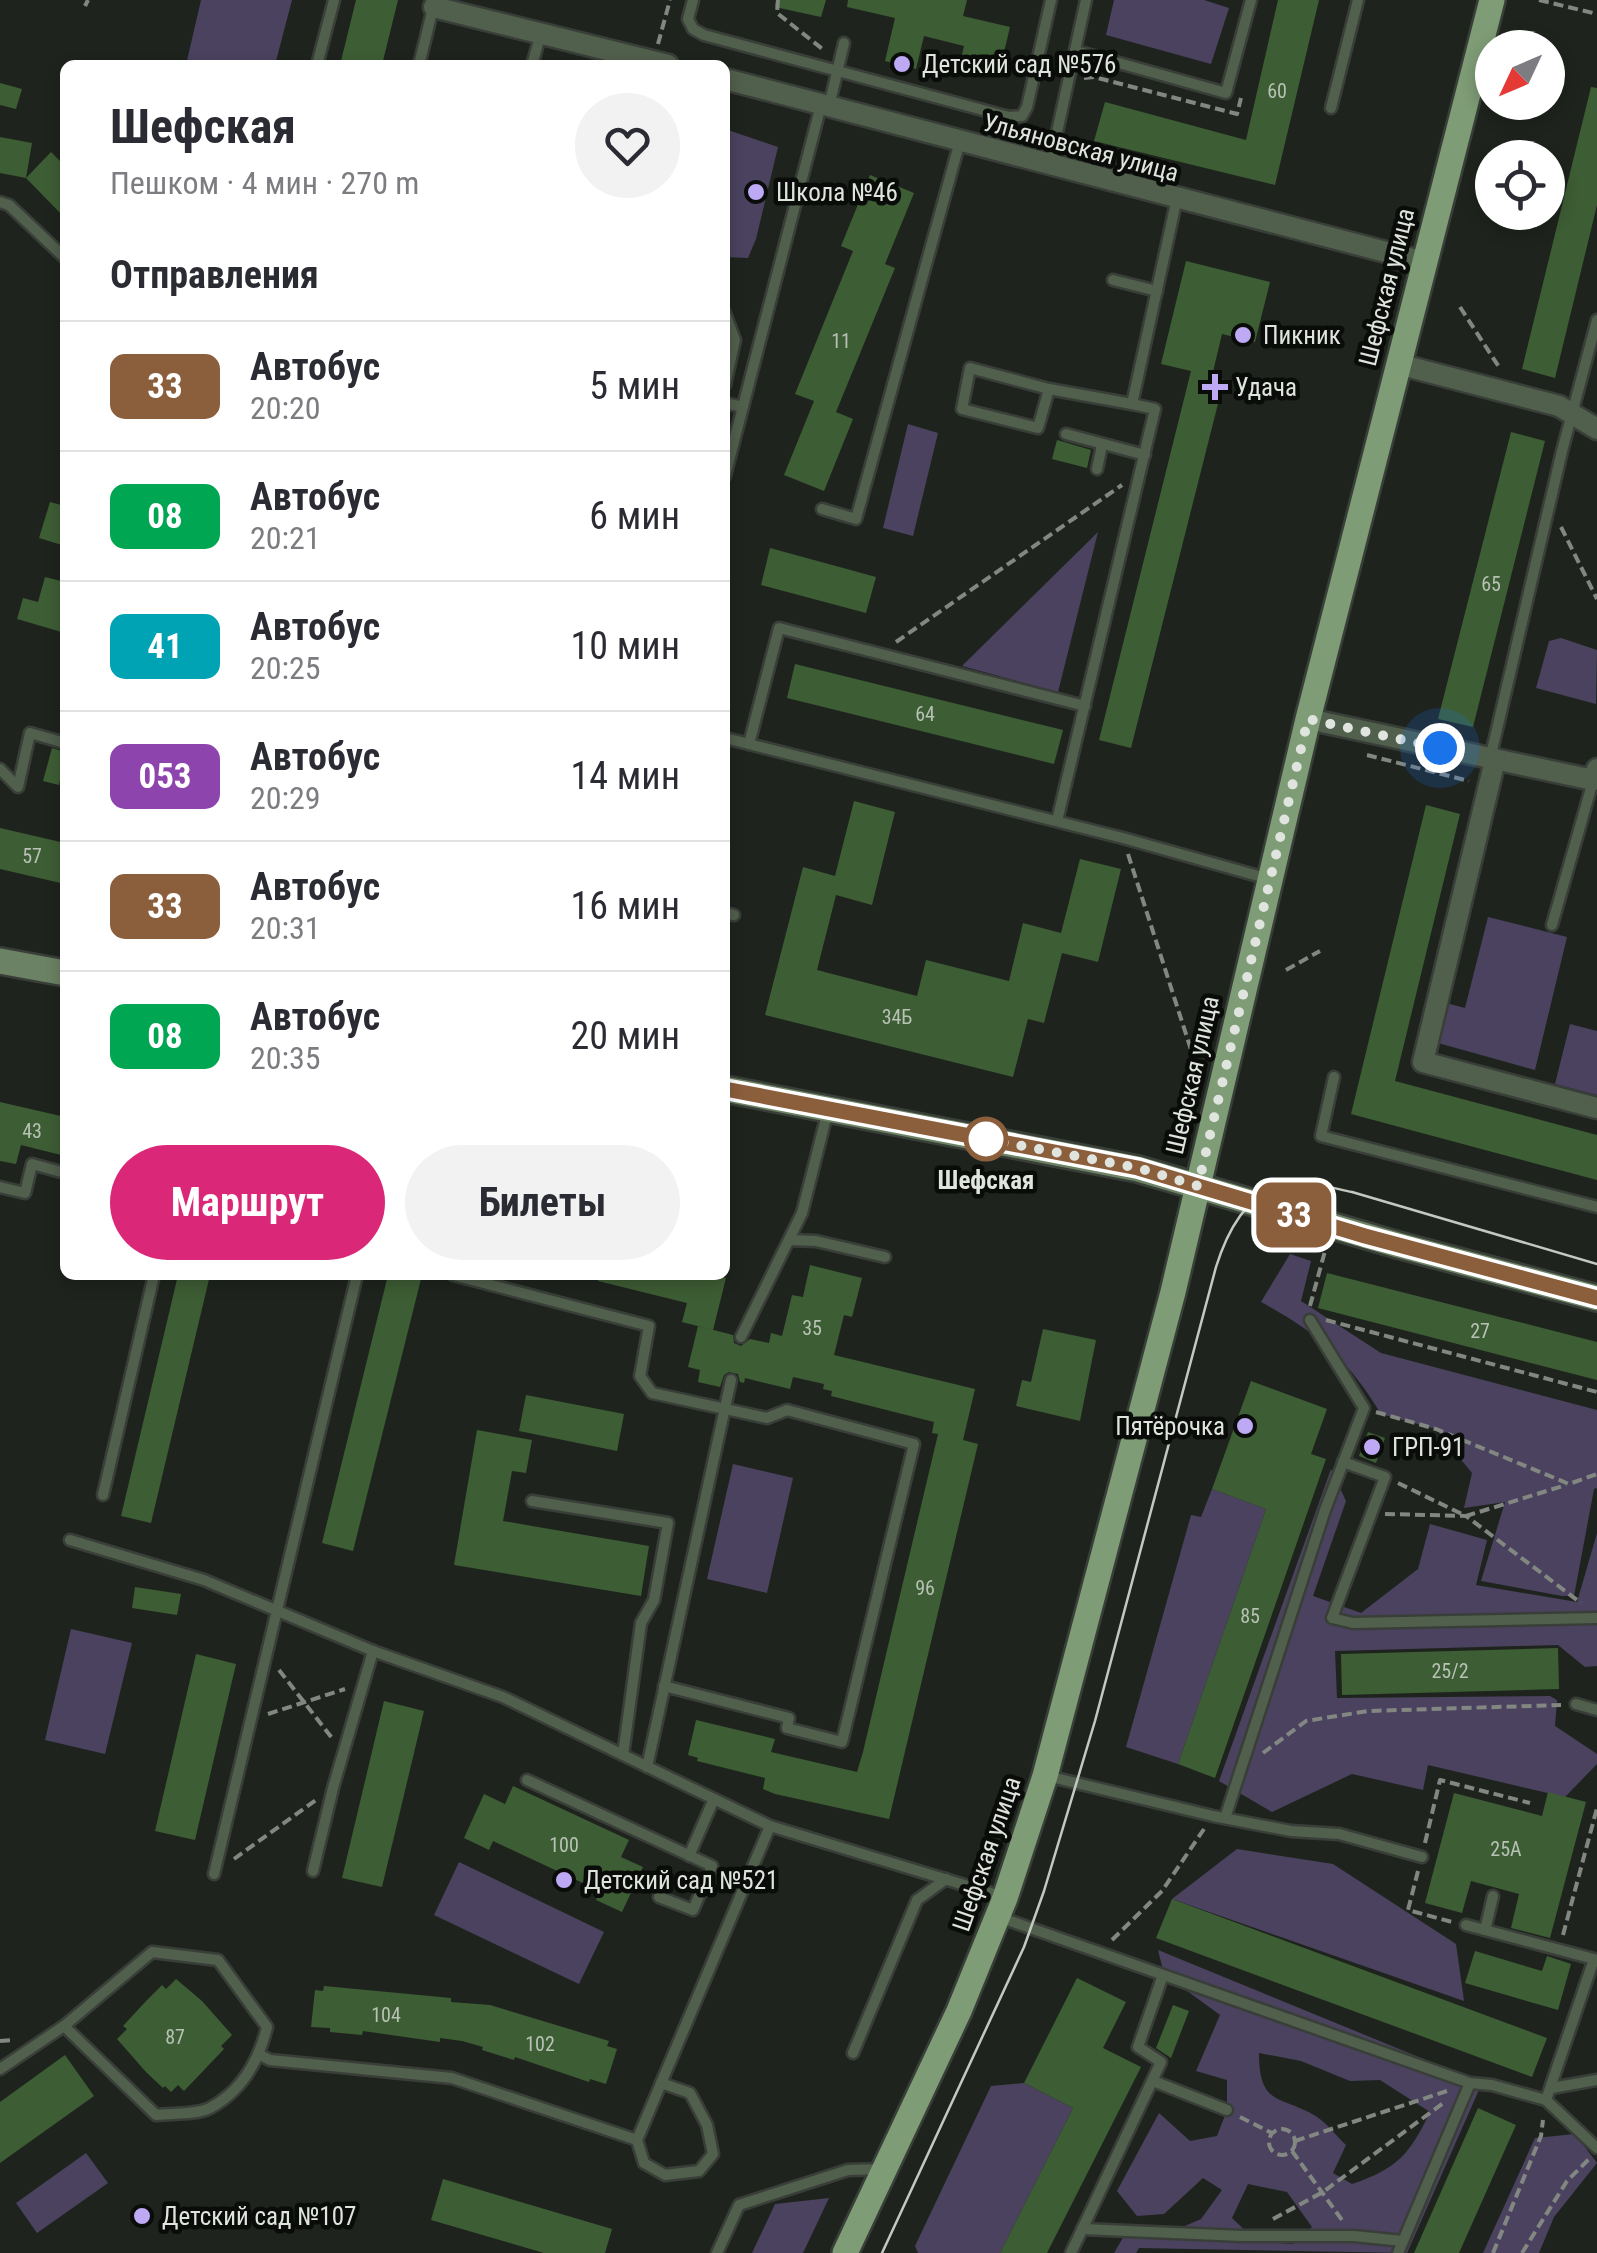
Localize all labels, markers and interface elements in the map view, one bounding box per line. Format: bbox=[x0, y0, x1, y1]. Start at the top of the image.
north arrow bbox=[1475, 30, 1565, 120]
map controls bbox=[1475, 30, 1565, 230]
place label: Детский сад №576 bbox=[922, 50, 1116, 79]
marker: Детский сад №576 bbox=[891, 53, 913, 75]
house number: 60 bbox=[1267, 79, 1287, 103]
button: heart bbox=[575, 93, 680, 198]
text: Шефская bbox=[110, 98, 296, 155]
street label: Ульяновская улица bbox=[980, 107, 1182, 188]
button: locate bbox=[1475, 140, 1565, 230]
text: Пешком · 4 мин · 270 m bbox=[110, 164, 419, 202]
place label: Школа №46 bbox=[776, 178, 898, 207]
marker: Школа №46 bbox=[745, 181, 767, 203]
street label: Шефская улица bbox=[1353, 205, 1420, 369]
text: Отправления bbox=[110, 253, 319, 297]
place label: Пикник bbox=[1263, 321, 1341, 350]
marker: Пикник bbox=[1232, 324, 1254, 346]
house number: 11 bbox=[831, 329, 851, 353]
text: Автобус bbox=[250, 345, 380, 389]
text: 5 мин bbox=[589, 364, 680, 408]
text: 33 bbox=[147, 366, 183, 407]
place label: Удача bbox=[1235, 373, 1297, 402]
marker: Удача bbox=[1204, 376, 1226, 398]
text: 20:20 bbox=[250, 389, 321, 427]
text: Автобус bbox=[250, 475, 380, 519]
text: 6 мин bbox=[589, 494, 680, 538]
text: 08 bbox=[147, 496, 183, 537]
text: 20:21 bbox=[250, 519, 321, 557]
house number: 65 bbox=[1481, 572, 1501, 596]
text: Автобус bbox=[250, 605, 380, 649]
text: 10 мин bbox=[571, 624, 680, 668]
text: 41 bbox=[147, 626, 183, 667]
text: 20:25 bbox=[250, 649, 321, 687]
house number: 64 bbox=[915, 702, 935, 726]
your location bbox=[1415, 723, 1465, 773]
text: Автобус bbox=[250, 735, 380, 779]
text: 14 мин bbox=[571, 754, 680, 798]
text: 053 bbox=[138, 756, 192, 797]
text: 20:29 bbox=[250, 779, 321, 817]
house number: 57 bbox=[22, 844, 42, 868]
text: Автобус bbox=[250, 865, 380, 909]
text: 16 мин bbox=[571, 884, 680, 928]
text: 33 bbox=[147, 886, 183, 927]
text: 20:31 bbox=[250, 909, 321, 947]
street label: Шефская улица bbox=[1160, 993, 1225, 1157]
text: Автобус bbox=[250, 995, 380, 1039]
house number: 34Б bbox=[882, 1005, 912, 1029]
text: 20 мин bbox=[571, 1014, 680, 1058]
text: 08 bbox=[147, 1016, 183, 1057]
text: 20:35 bbox=[250, 1039, 321, 1077]
marker: Шефская bbox=[965, 1118, 1007, 1160]
house number: 43 bbox=[22, 1119, 42, 1143]
button: Маршрут bbox=[110, 1145, 385, 1260]
button: Билеты bbox=[405, 1145, 680, 1260]
place label: Шефская bbox=[938, 1166, 1034, 1195]
line badge: 33 bbox=[1249, 1182, 1339, 1248]
text: 33 bbox=[1276, 1195, 1312, 1236]
house number: 35 bbox=[802, 1316, 822, 1340]
house number: 27 bbox=[1470, 1319, 1490, 1343]
place label: Пятёрочка bbox=[1115, 1412, 1225, 1441]
marker: Пятёрочка bbox=[1234, 1415, 1256, 1437]
place label: ГРП-91 bbox=[1392, 1433, 1464, 1462]
marker: ГРП-91 bbox=[1361, 1436, 1383, 1458]
house number: 96 bbox=[915, 1576, 935, 1600]
house number: 85 bbox=[1240, 1604, 1260, 1628]
house number: 25/2 bbox=[1431, 1659, 1469, 1683]
street label: Шефская улица bbox=[946, 1773, 1026, 1935]
house number: 100 bbox=[549, 1833, 579, 1857]
house number: 25А bbox=[1490, 1837, 1522, 1861]
place label: Детский сад №521 bbox=[584, 1866, 778, 1895]
marker: Детский сад №521 bbox=[553, 1869, 575, 1891]
house number: 104 bbox=[371, 2003, 401, 2027]
house number: 87 bbox=[165, 2025, 185, 2049]
house number: 102 bbox=[525, 2032, 555, 2056]
place label: Детский сад №107 bbox=[162, 2202, 356, 2231]
marker: Детский сад №107 bbox=[131, 2205, 153, 2227]

